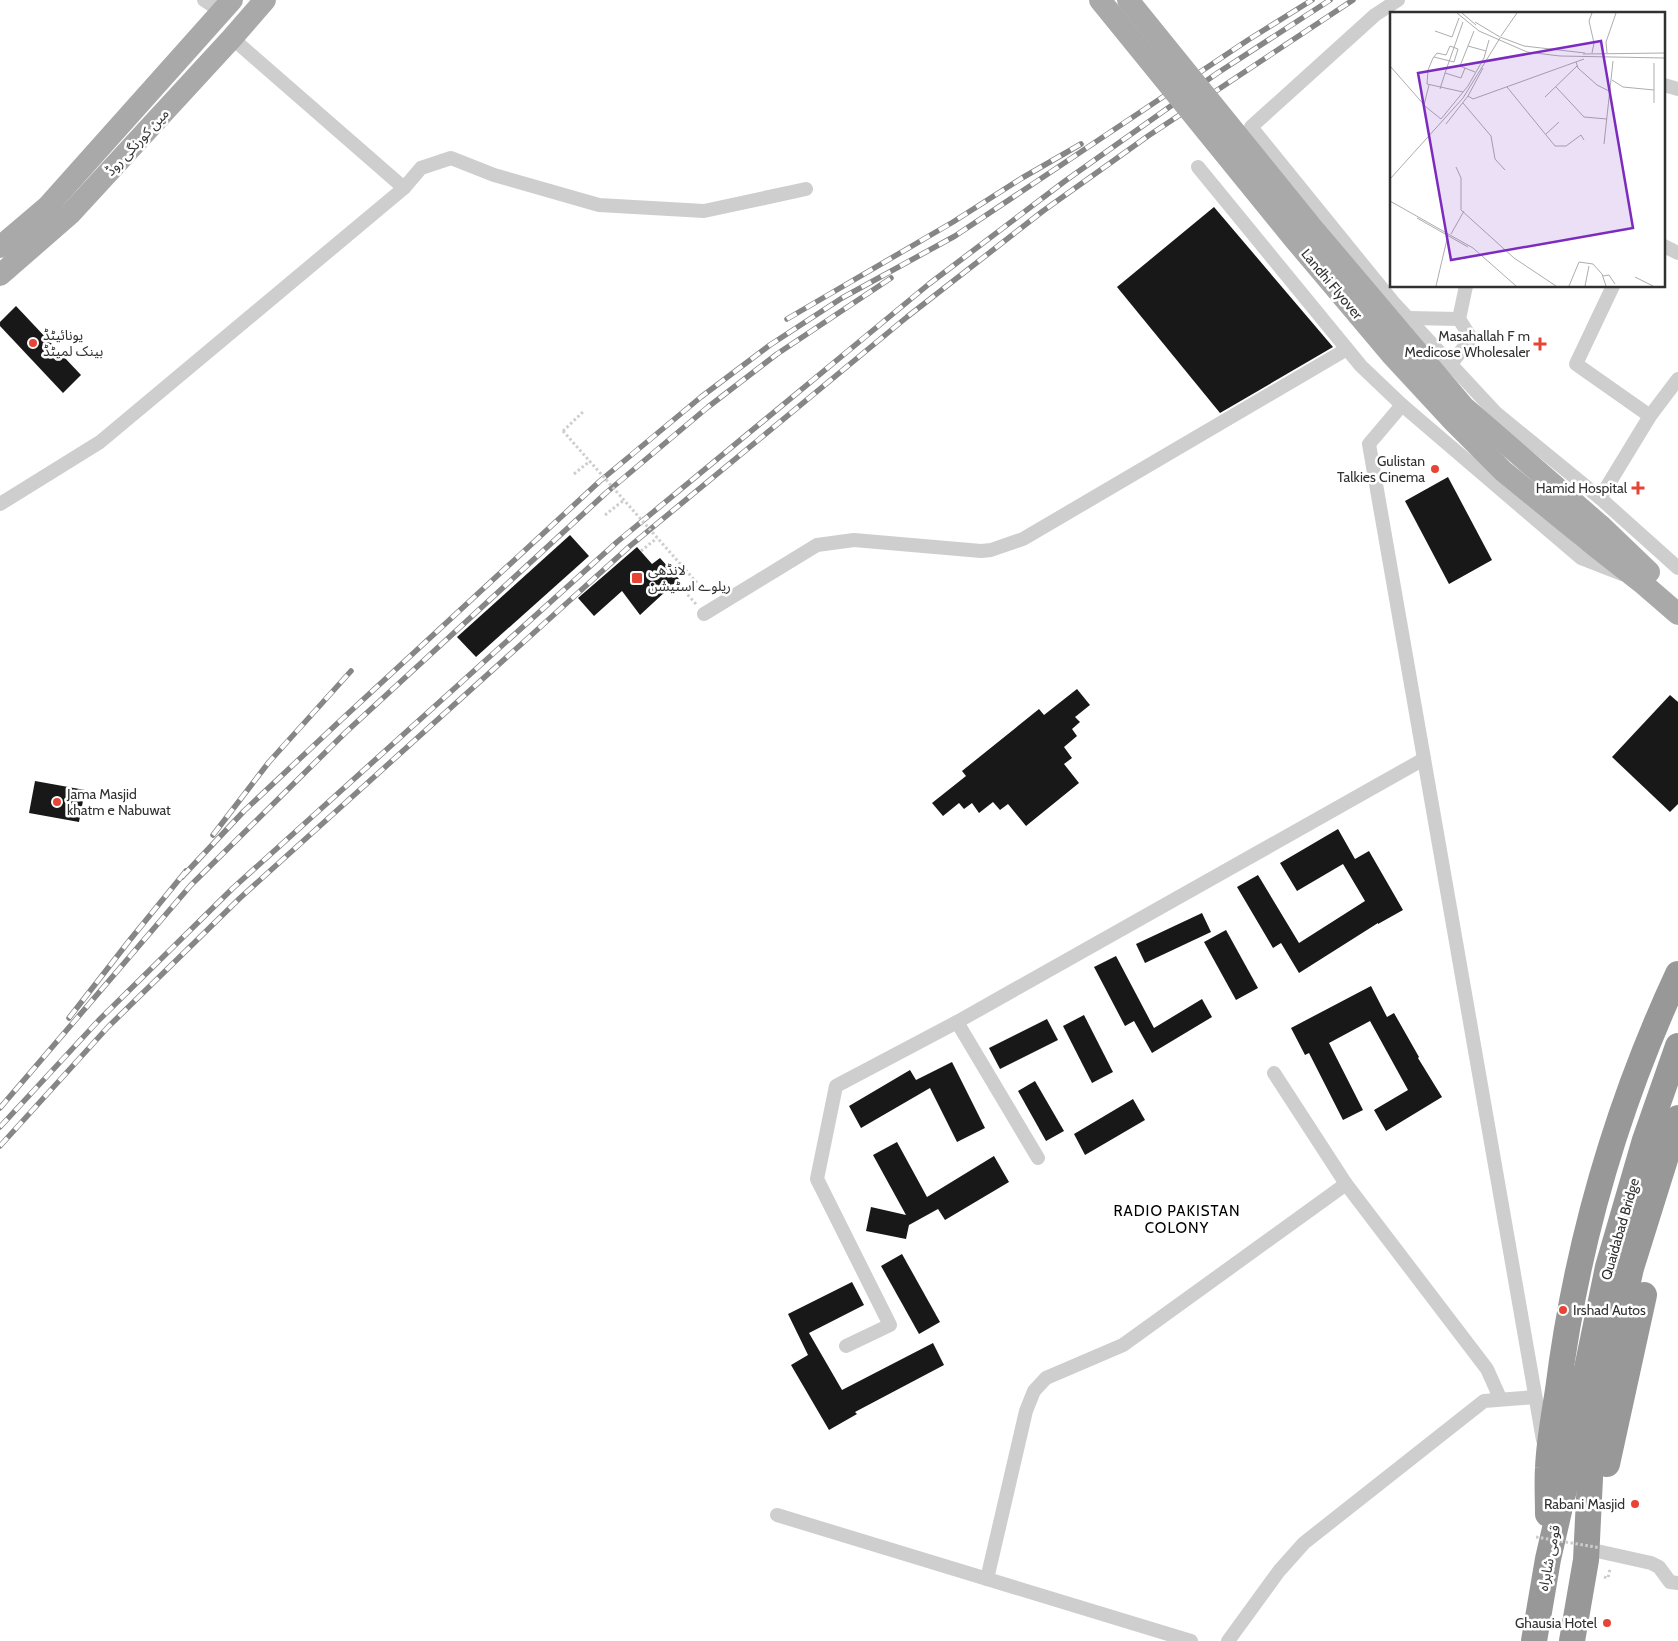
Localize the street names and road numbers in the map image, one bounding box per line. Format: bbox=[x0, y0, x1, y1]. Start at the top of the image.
street label: مین کورنگی روڈ bbox=[101, 105, 173, 179]
street label: Landhi Flyover bbox=[1297, 245, 1367, 323]
street label: Quaidabad Bridge bbox=[1597, 1176, 1643, 1282]
street label: قومی شاہراہ bbox=[1534, 1524, 1564, 1592]

